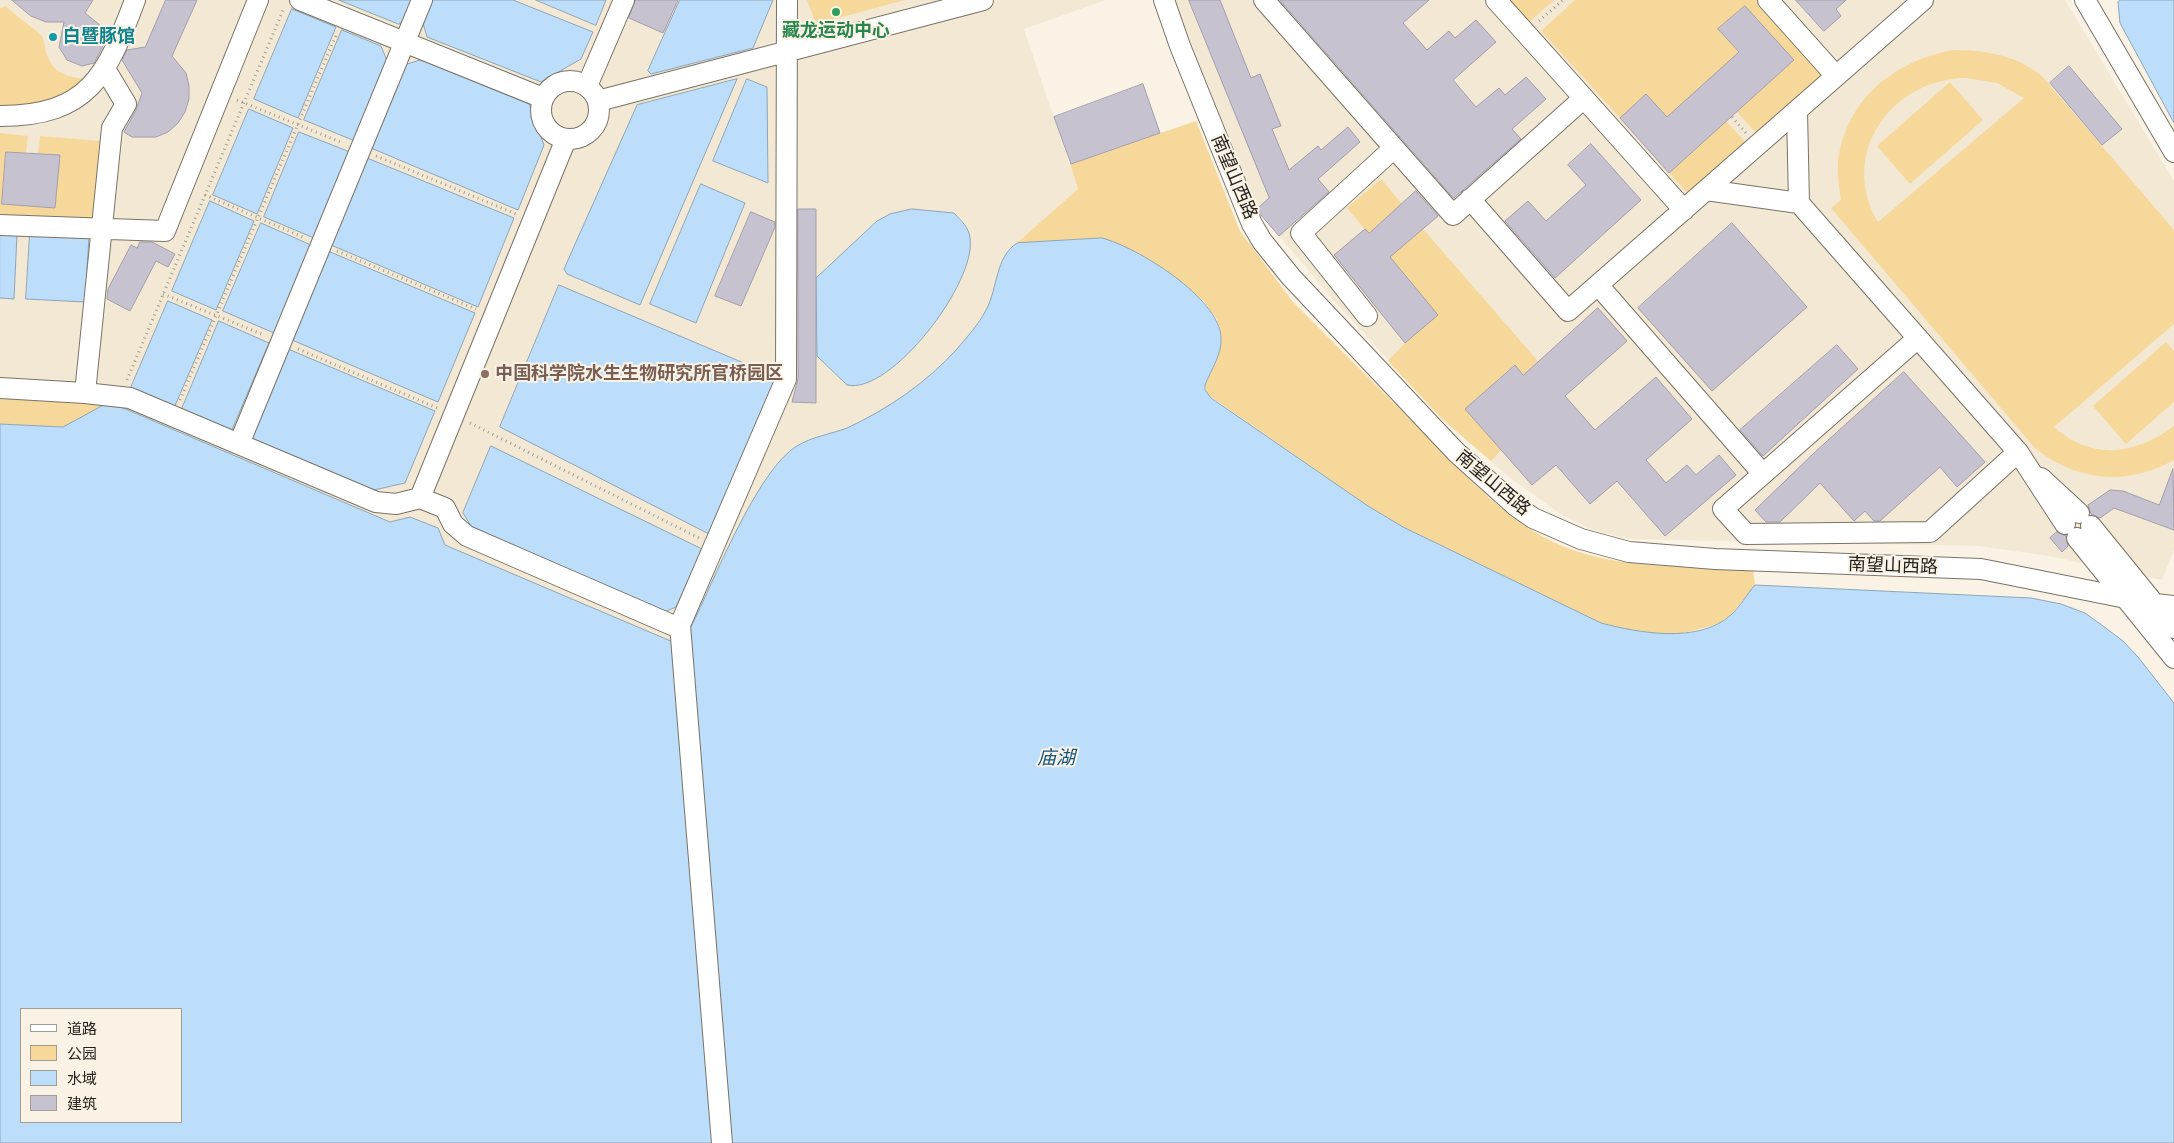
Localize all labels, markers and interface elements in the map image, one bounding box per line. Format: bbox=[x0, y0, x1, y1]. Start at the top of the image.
marker: 藏龙运动中心 bbox=[830, 6, 842, 18]
place label: 藏龙运动中心 bbox=[782, 20, 890, 42]
place label: 白暨豚馆 bbox=[63, 26, 135, 48]
marker: 白暨豚馆 bbox=[47, 31, 59, 43]
street label: 南望山西路 bbox=[1206, 131, 1262, 223]
place label: 中国科学院水生生物研究所官桥园区 bbox=[495, 363, 783, 385]
marker: 中国科学院水生生物研究所官桥园区 bbox=[479, 368, 491, 380]
street label: 南望山西路 bbox=[1452, 446, 1534, 520]
street label: 南望山西路 bbox=[1848, 554, 1938, 578]
water label: 庙湖 bbox=[1037, 747, 1075, 769]
legend bbox=[20, 1008, 182, 1123]
text: 道路 bbox=[67, 1019, 97, 1038]
text: 公园 bbox=[67, 1044, 97, 1063]
text: 水域 bbox=[67, 1069, 97, 1088]
text: 建筑 bbox=[67, 1094, 97, 1113]

